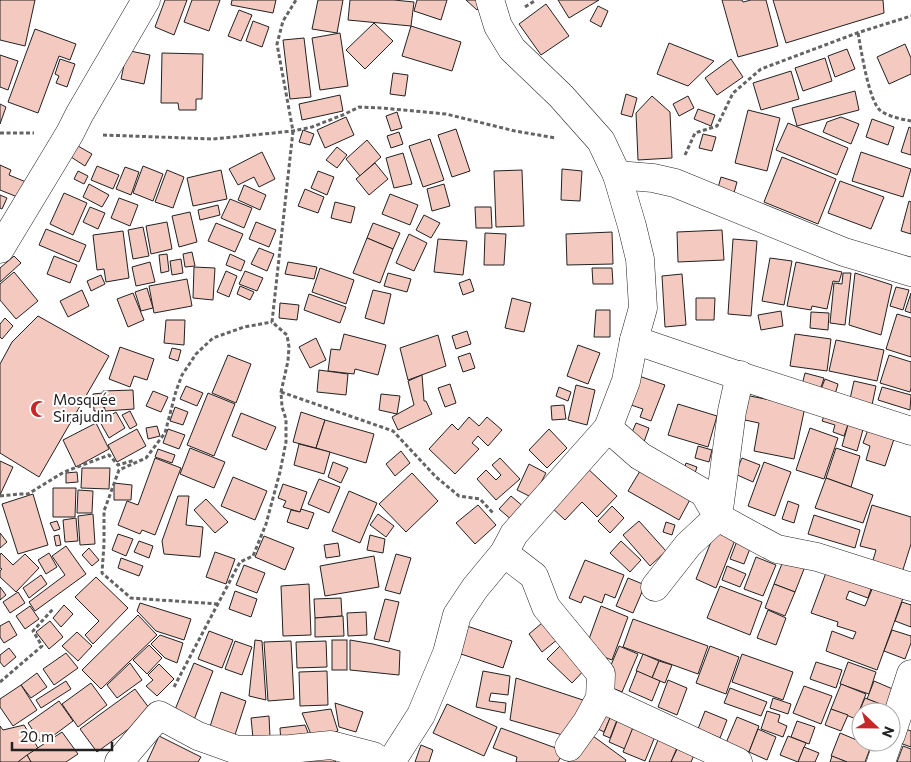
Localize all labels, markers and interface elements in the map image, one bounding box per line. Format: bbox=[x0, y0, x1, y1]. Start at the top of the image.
place label: Mosquée Sirajudin bbox=[53, 390, 116, 425]
mosque icon: Mosquée Sirajudin bbox=[29, 399, 49, 419]
north arrow bbox=[851, 702, 901, 752]
scale bar bbox=[12, 720, 112, 752]
text: N bbox=[879, 724, 898, 740]
text: 20 m bbox=[20, 727, 54, 745]

